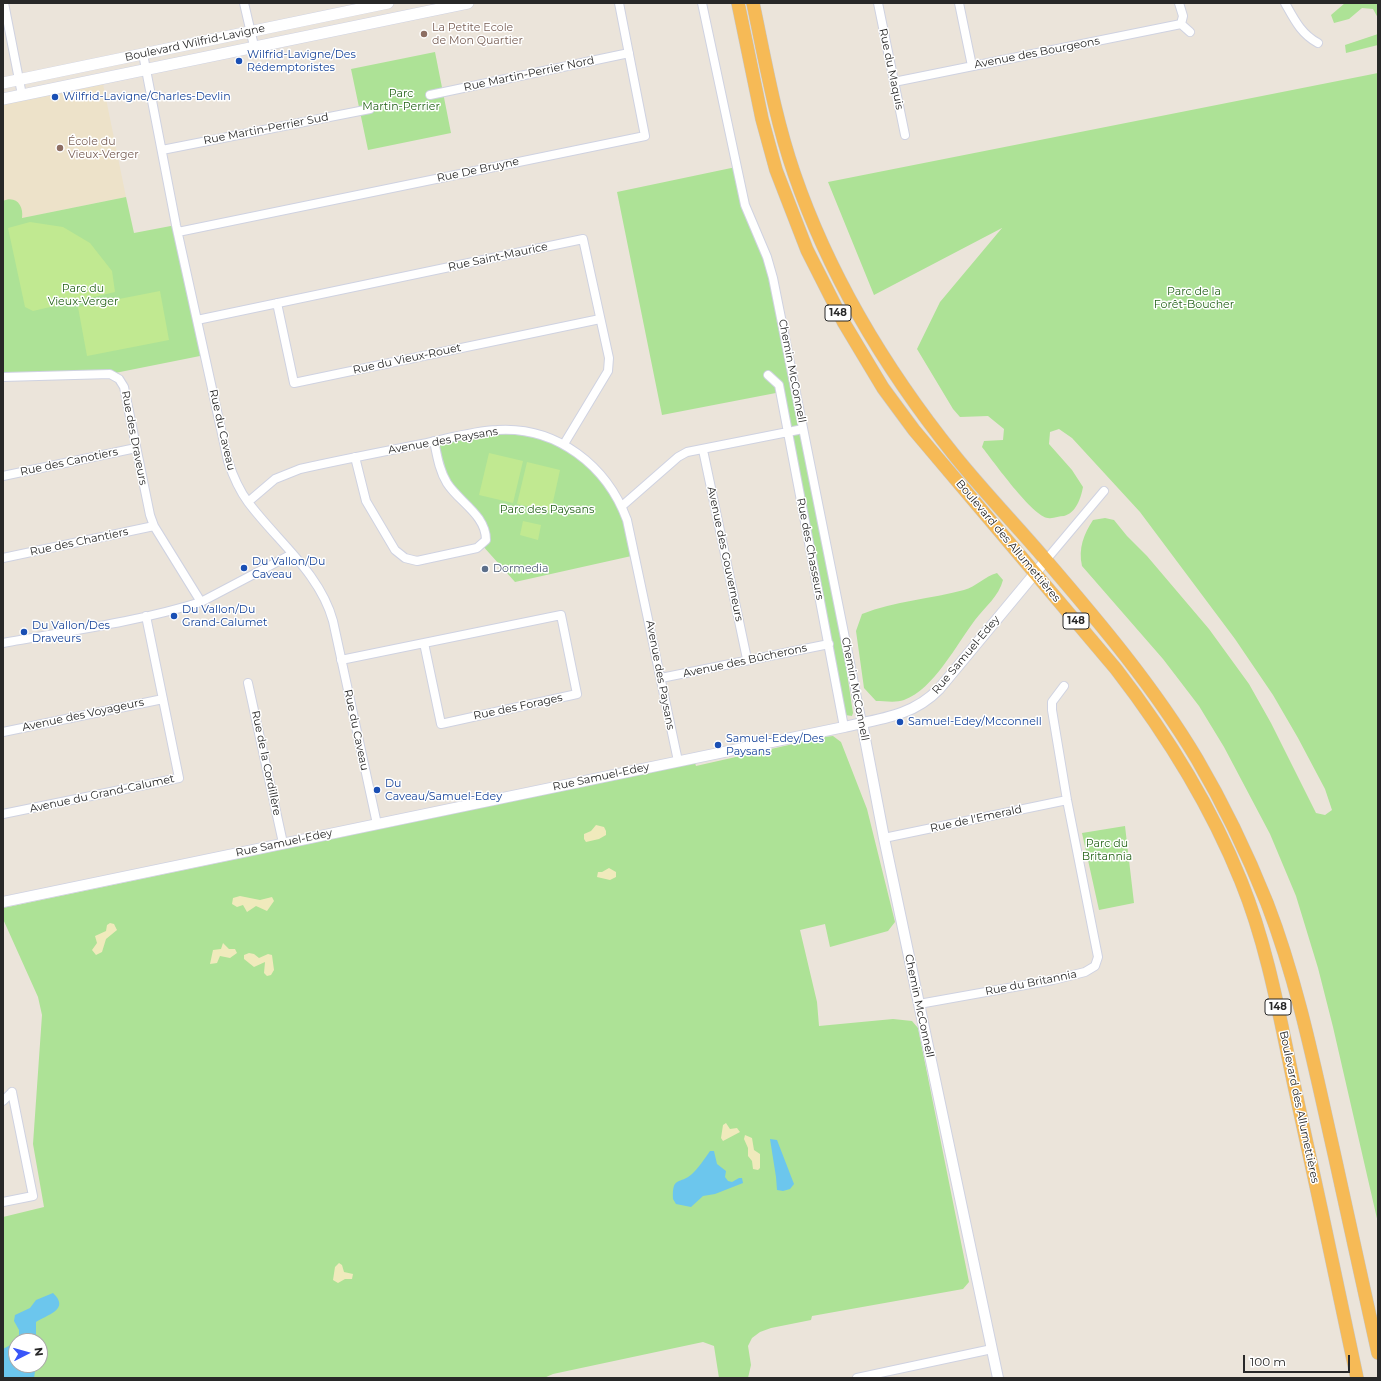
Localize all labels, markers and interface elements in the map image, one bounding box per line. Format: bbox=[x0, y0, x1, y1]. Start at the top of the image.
place label: La Petite Ecole de Mon Quartier bbox=[432, 21, 523, 47]
street label: Boulevard Wilfrid-Lavigne bbox=[124, 22, 266, 64]
street label: Rue du Maquis bbox=[876, 27, 906, 111]
marker: La Petite Ecole de Mon Quartier bbox=[419, 29, 429, 39]
street label: Avenue des Bourgeons bbox=[973, 34, 1101, 72]
place label: Wilfrid-Lavigne/Des Rédemptoristes bbox=[247, 48, 356, 74]
street label: Rue Martin-Perrier Nord bbox=[463, 54, 595, 94]
marker: Wilfrid-Lavigne/Des Rédemptoristes bbox=[234, 56, 244, 66]
park label: Parc Martin-Perrier bbox=[362, 87, 440, 113]
place label: Wilfrid-Lavigne/Charles-Devlin bbox=[63, 90, 231, 104]
marker: Wilfrid-Lavigne/Charles-Devlin bbox=[50, 92, 60, 102]
street label: Rue Martin-Perrier Sud bbox=[202, 110, 330, 148]
place label: École du Vieux-Verger bbox=[68, 135, 139, 161]
marker: École du Vieux-Verger bbox=[55, 143, 65, 153]
street label: Rue De Bruyne bbox=[436, 155, 520, 185]
street label: Rue Saint-Maurice bbox=[447, 240, 549, 274]
park label: Parc du Vieux-Verger bbox=[48, 282, 118, 308]
park label: Parc de la Forêt-Boucher bbox=[1154, 285, 1234, 311]
road number: 148 bbox=[825, 305, 851, 321]
street label: Chemin McConnell bbox=[775, 318, 809, 424]
street label: Rue du Vieux-Rouet bbox=[352, 341, 462, 377]
street label: Rue du Caveau bbox=[206, 388, 238, 472]
street label: Rue des Draveurs bbox=[118, 390, 150, 486]
street label: Avenue des Paysans bbox=[387, 425, 499, 457]
street label: Rue des Canotiers bbox=[19, 445, 119, 479]
street label: Boulevard des Allumettières bbox=[953, 477, 1063, 605]
street label: Avenue des Gouverneurs bbox=[704, 485, 746, 623]
street label: Rue des Chasseurs bbox=[794, 497, 826, 601]
park label: Parc des Paysans bbox=[500, 503, 594, 517]
street label: Rue des Chantiers bbox=[29, 525, 129, 559]
place label: Du Vallon/Du Caveau bbox=[252, 555, 325, 581]
place label: Dormedia bbox=[493, 562, 549, 576]
marker: Du Vallon/Du Caveau bbox=[239, 563, 249, 573]
marker: Dormedia bbox=[480, 564, 490, 574]
place label: Du Vallon/Du Grand-Calumet bbox=[182, 603, 267, 629]
marker: Du Vallon/Du Grand-Calumet bbox=[169, 611, 179, 621]
street label: Rue Samuel-Edey bbox=[929, 613, 1003, 697]
road number: 148 bbox=[1063, 613, 1089, 629]
place label: Du Vallon/Des Draveurs bbox=[32, 619, 110, 645]
street label: Avenue des Paysans bbox=[643, 619, 677, 731]
marker: Du Vallon/Des Draveurs bbox=[19, 627, 29, 637]
street label: Chemin McConnell bbox=[838, 636, 872, 742]
street label: Avenue des Bûcherons bbox=[682, 641, 808, 681]
street label: Rue du Caveau bbox=[341, 688, 371, 772]
street label: Rue des Forages bbox=[472, 691, 564, 723]
street label: Avenue des Voyageurs bbox=[21, 696, 145, 734]
street label: Rue de la Cordillère bbox=[248, 709, 284, 817]
place label: Samuel-Edey/Mcconnell bbox=[908, 715, 1042, 729]
marker: Samuel-Edey/Mcconnell bbox=[895, 717, 905, 727]
place label: Samuel-Edey/Des Paysans bbox=[726, 732, 824, 758]
marker: Samuel-Edey/Des Paysans bbox=[713, 740, 723, 750]
street label: Rue Samuel-Edey bbox=[552, 760, 650, 794]
street label: Avenue du Grand-Calumet bbox=[28, 772, 176, 816]
place label: Du Caveau/Samuel-Edey bbox=[385, 777, 502, 803]
marker: Du Caveau/Samuel-Edey bbox=[372, 785, 382, 795]
street label: Rue de l'Emerald bbox=[929, 803, 1023, 835]
street label: Rue Samuel-Edey bbox=[235, 826, 333, 860]
park label: Parc du Britannia bbox=[1082, 837, 1132, 863]
street label: Chemin McConnell bbox=[902, 953, 936, 1059]
street label: Rue du Britannia bbox=[984, 968, 1078, 998]
road number: 148 bbox=[1265, 999, 1291, 1015]
street label: Boulevard des Allumettières bbox=[1276, 1030, 1322, 1184]
north arrow bbox=[8, 1333, 48, 1373]
text: N bbox=[32, 1347, 46, 1357]
scale bar bbox=[1245, 1347, 1352, 1373]
text: 100 m bbox=[1250, 1354, 1286, 1369]

